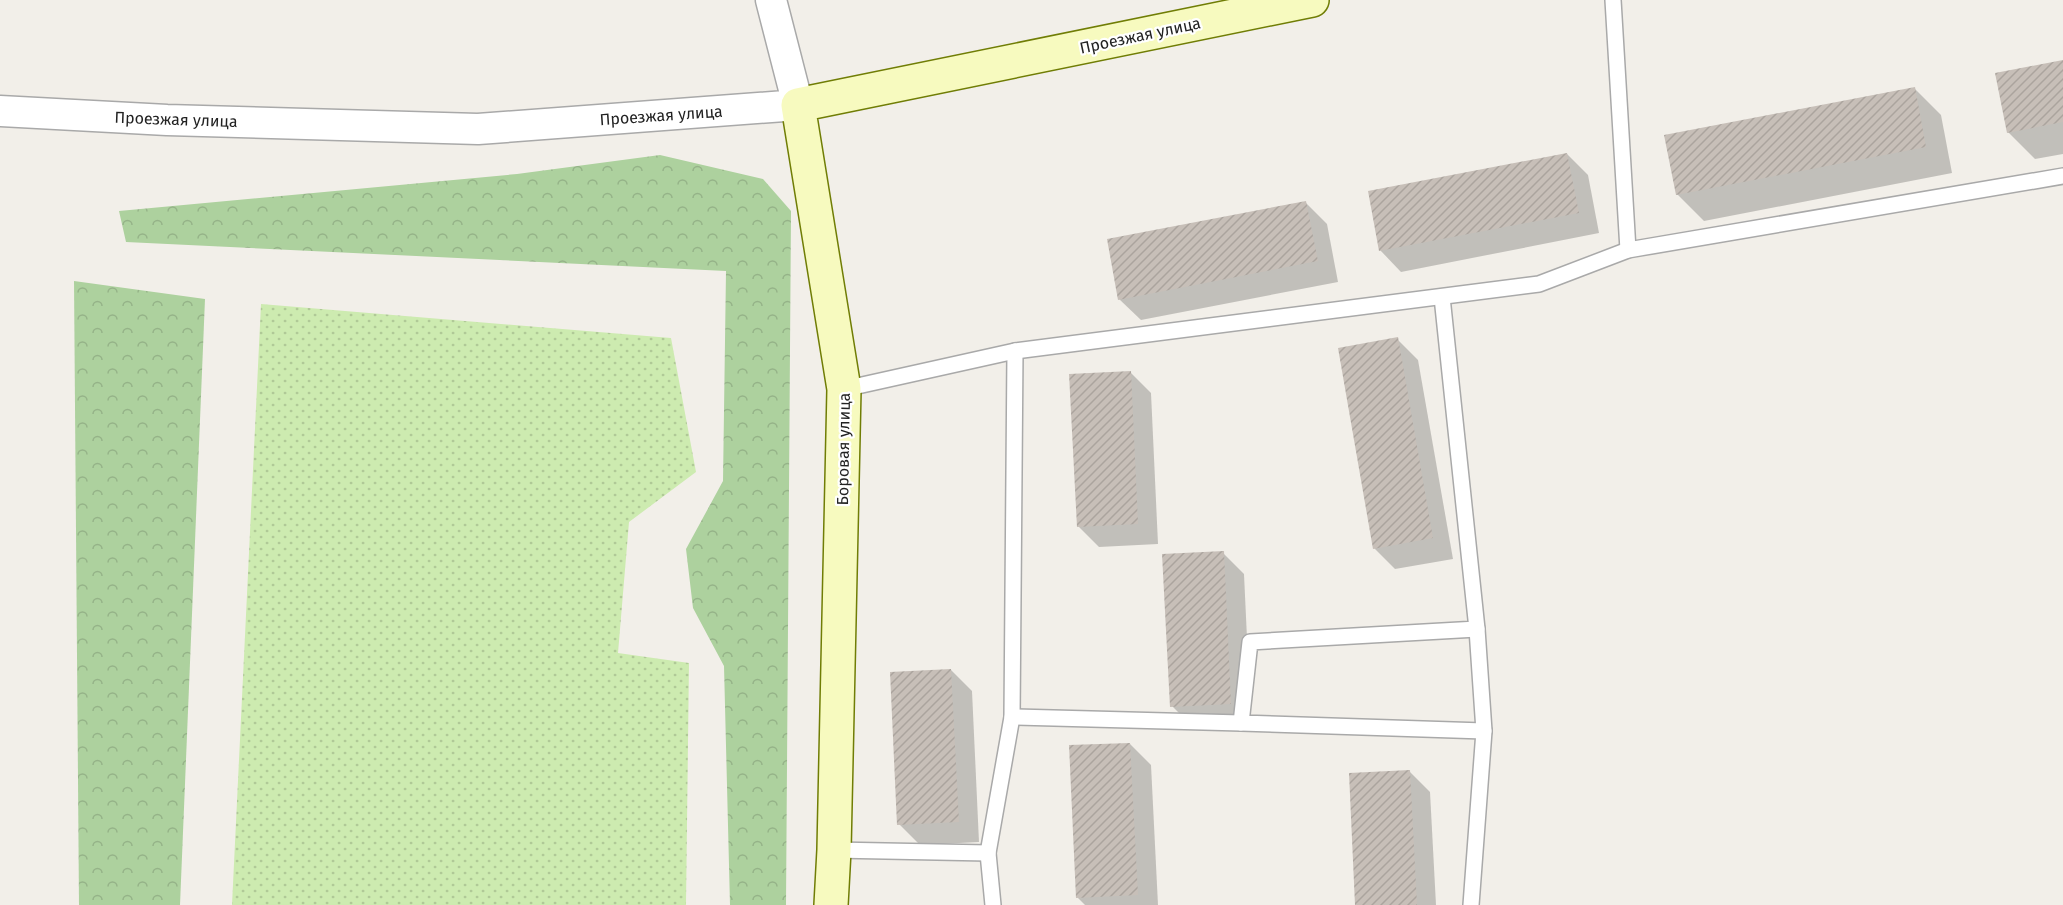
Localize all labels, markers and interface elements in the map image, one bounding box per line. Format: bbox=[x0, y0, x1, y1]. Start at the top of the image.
street label: Проезжая улица bbox=[1078, 13, 1202, 58]
street label: Проезжая улица bbox=[599, 102, 723, 129]
street label: Проезжая улица bbox=[114, 108, 238, 131]
street label: Боровая улица bbox=[833, 393, 854, 505]

